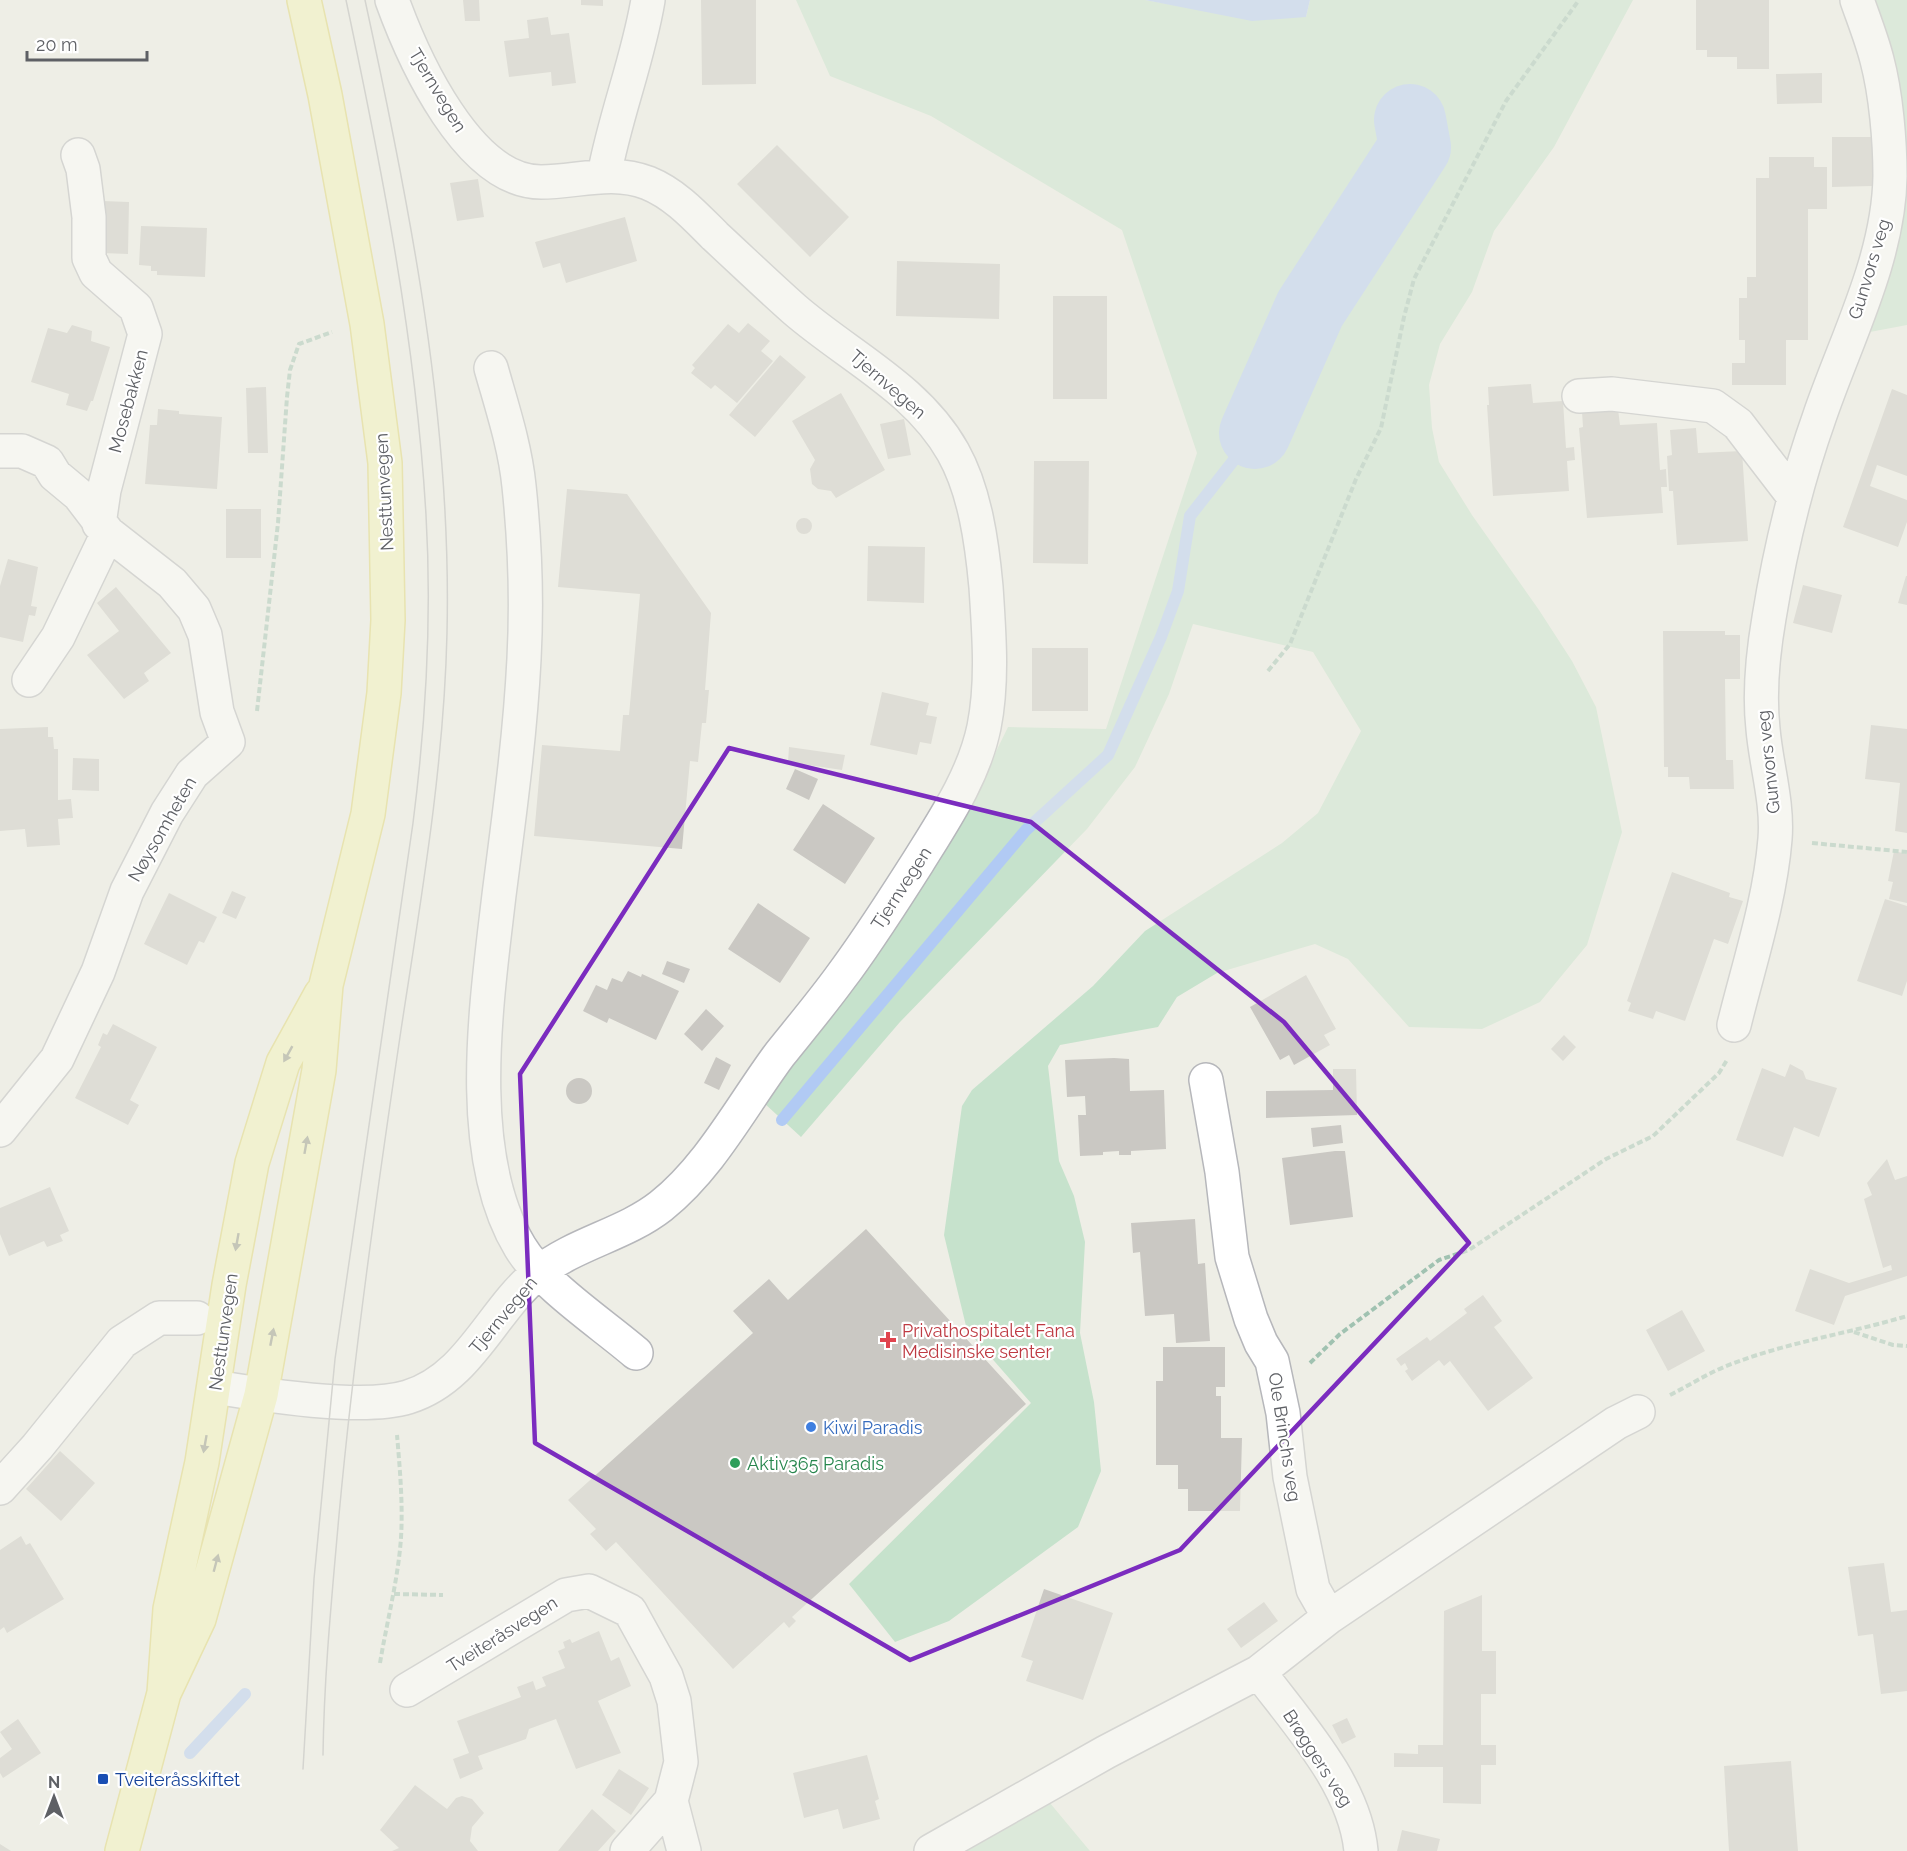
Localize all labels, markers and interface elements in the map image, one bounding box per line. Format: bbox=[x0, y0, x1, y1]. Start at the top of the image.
scale bar bbox=[27, 24, 147, 62]
text: 20 m bbox=[36, 34, 78, 55]
street label: Tjernvegen bbox=[405, 44, 471, 136]
street label: Gunvors veg bbox=[1844, 216, 1894, 322]
street label: Tjernvegen bbox=[846, 345, 930, 423]
street label: Mosebakken bbox=[104, 347, 152, 455]
street label: Nesttunvegen bbox=[370, 432, 398, 552]
street label: Gunvors veg bbox=[1752, 709, 1784, 815]
street label: Nøysomheten bbox=[124, 773, 200, 885]
street label: Tjernvegen bbox=[867, 843, 935, 933]
one-way arrow bbox=[283, 1046, 293, 1063]
one-way arrow bbox=[302, 1136, 311, 1155]
one-way arrow bbox=[232, 1233, 241, 1252]
street label: Nesttunvegen bbox=[204, 1272, 242, 1392]
street label: Tjernvegen bbox=[465, 1272, 541, 1358]
place label: Privathospitalet Fana Medisinske senter bbox=[902, 1320, 1075, 1362]
one-way arrow bbox=[268, 1328, 277, 1347]
marker: Privathospitalet Fana Medisinske senter bbox=[879, 1331, 897, 1349]
street label: Ole Brinchs veg bbox=[1264, 1371, 1306, 1503]
place label: Kiwi Paradis bbox=[823, 1417, 923, 1438]
marker: Kiwi Paradis bbox=[804, 1420, 818, 1434]
one-way arrow bbox=[200, 1435, 209, 1454]
place label: Aktiv365 Paradis bbox=[747, 1453, 884, 1474]
marker: Aktiv365 Paradis bbox=[728, 1456, 742, 1470]
one-way arrow bbox=[211, 1554, 221, 1573]
street label: Tveiteråsvegen bbox=[443, 1592, 561, 1676]
street label: Brøggers veg bbox=[1279, 1705, 1357, 1811]
north arrow bbox=[24, 1767, 84, 1827]
place label: Tveiteråsskiftet bbox=[115, 1769, 240, 1790]
marker: Tveiteråsskiftet bbox=[96, 1772, 110, 1786]
text: N bbox=[48, 1773, 60, 1792]

